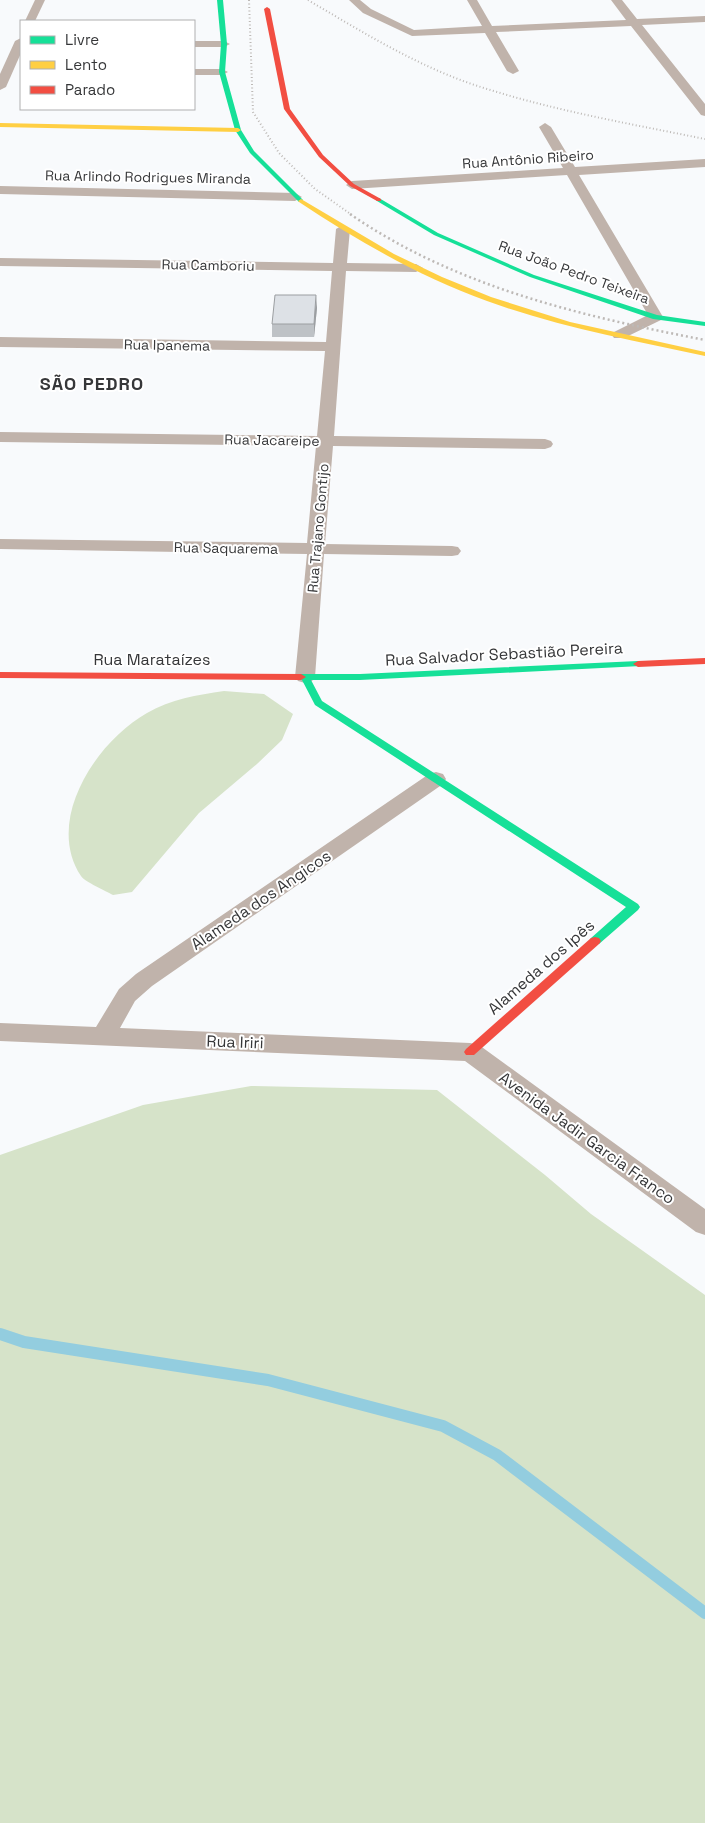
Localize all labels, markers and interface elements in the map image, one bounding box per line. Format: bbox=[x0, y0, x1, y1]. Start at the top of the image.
legend bbox=[20, 20, 195, 110]
text: Livre bbox=[65, 30, 99, 49]
text: Lento bbox=[65, 55, 107, 74]
text: Parado bbox=[65, 80, 115, 99]
street label: Rua Antônio Ribeiro bbox=[462, 145, 594, 173]
street label: Rua Arlindo Rodrigues Miranda bbox=[45, 166, 251, 188]
street label: Rua João Pedro Teixeira bbox=[496, 236, 652, 308]
street label: Rua Camboriu bbox=[161, 255, 255, 275]
street label: Rua Ipanema bbox=[124, 335, 210, 355]
district label: SÃO PEDRO bbox=[40, 372, 144, 395]
street label: Rua Jacareipe bbox=[224, 430, 320, 450]
street label: Rua Trajano Gontijo bbox=[303, 463, 333, 593]
street label: Rua Saquarema bbox=[174, 538, 278, 558]
street label: Rua Salvador Sebastião Pereira bbox=[385, 637, 623, 671]
street label: Rua Marataízes bbox=[93, 649, 211, 670]
street label: Alameda dos Angicos bbox=[187, 845, 335, 955]
street label: Alameda dos Ipês bbox=[483, 915, 599, 1019]
street label: Rua Iriri bbox=[206, 1031, 264, 1053]
street label: Avenida Jadir Garcia Franco bbox=[495, 1067, 679, 1209]

